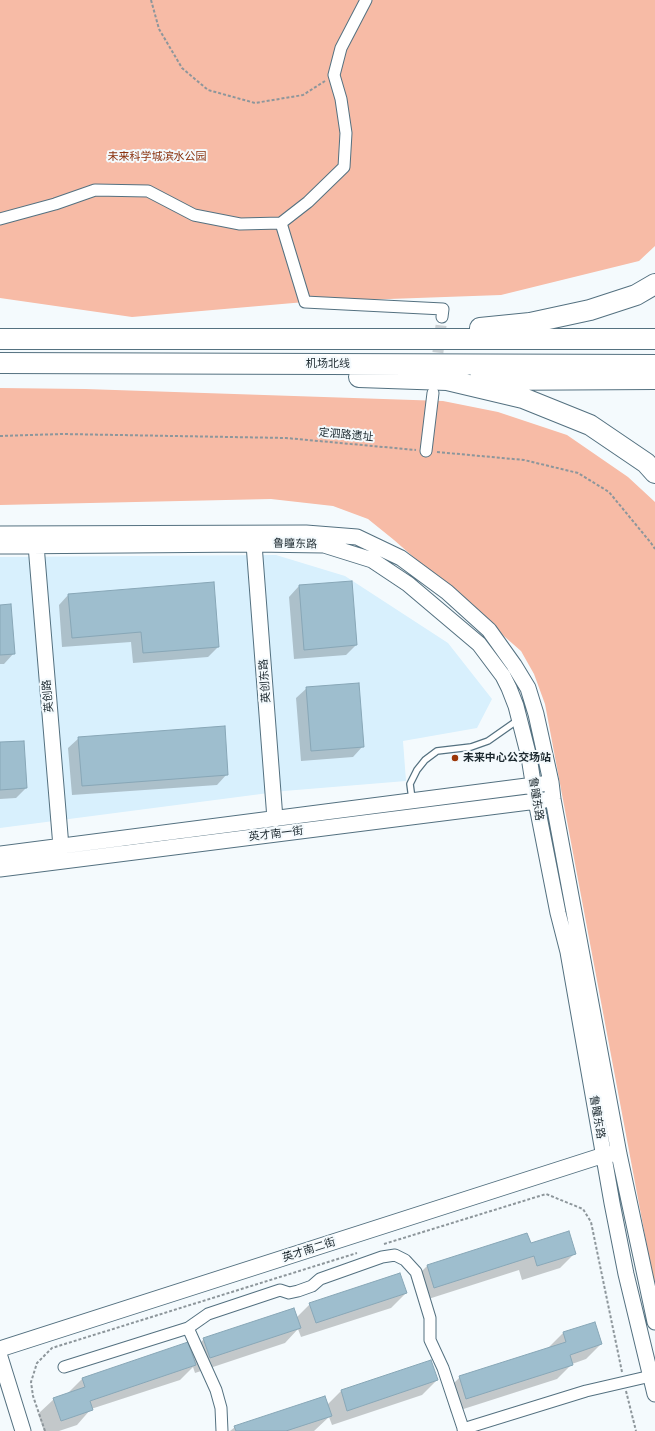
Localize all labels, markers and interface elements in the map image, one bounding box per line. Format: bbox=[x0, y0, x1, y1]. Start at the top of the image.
park label: 未来科学城滨水公园 bbox=[108, 150, 206, 164]
street label: 机场北线 bbox=[306, 357, 350, 371]
street label: 定泗路遗址 bbox=[318, 426, 374, 444]
street label: 鲁瞳东路 bbox=[273, 537, 317, 551]
street label: 英创东路 bbox=[257, 659, 273, 703]
street label: 英创路 bbox=[40, 679, 56, 713]
place label: 未来中心公交场站 bbox=[463, 751, 551, 765]
marker: 未来中心公交场站 bbox=[450, 753, 460, 763]
street label: 鲁瞳东路 bbox=[526, 776, 546, 822]
street label: 英才南一街 bbox=[248, 824, 304, 844]
street label: 鲁瞳东路 bbox=[587, 1094, 607, 1140]
street label: 英才南二街 bbox=[281, 1235, 337, 1265]

